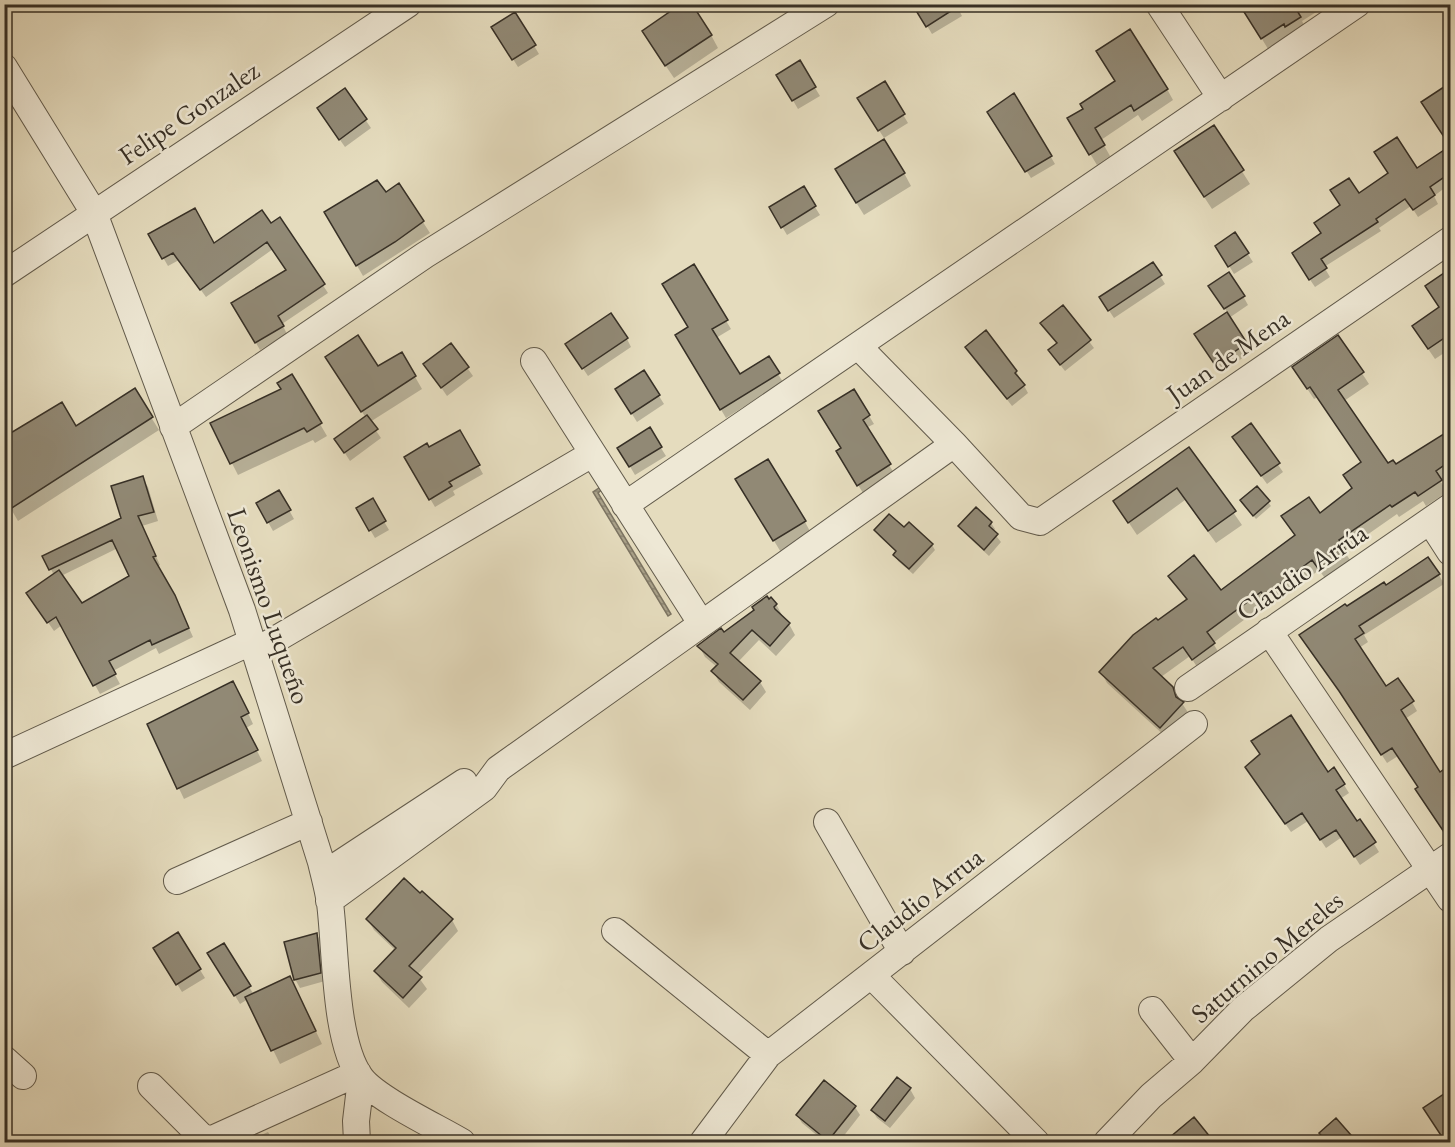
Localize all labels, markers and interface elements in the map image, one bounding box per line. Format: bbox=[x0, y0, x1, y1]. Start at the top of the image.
street label: Felipe Gonzalez bbox=[112, 52, 266, 172]
street label: Juan de Mena bbox=[1158, 300, 1296, 412]
street label: Leonismo Luqueño bbox=[220, 503, 319, 709]
street label: Claudio Arrúa bbox=[1229, 515, 1374, 628]
street label: Claudio Arrua bbox=[849, 839, 990, 960]
street label: Saturnino Mereles bbox=[1183, 883, 1350, 1031]

